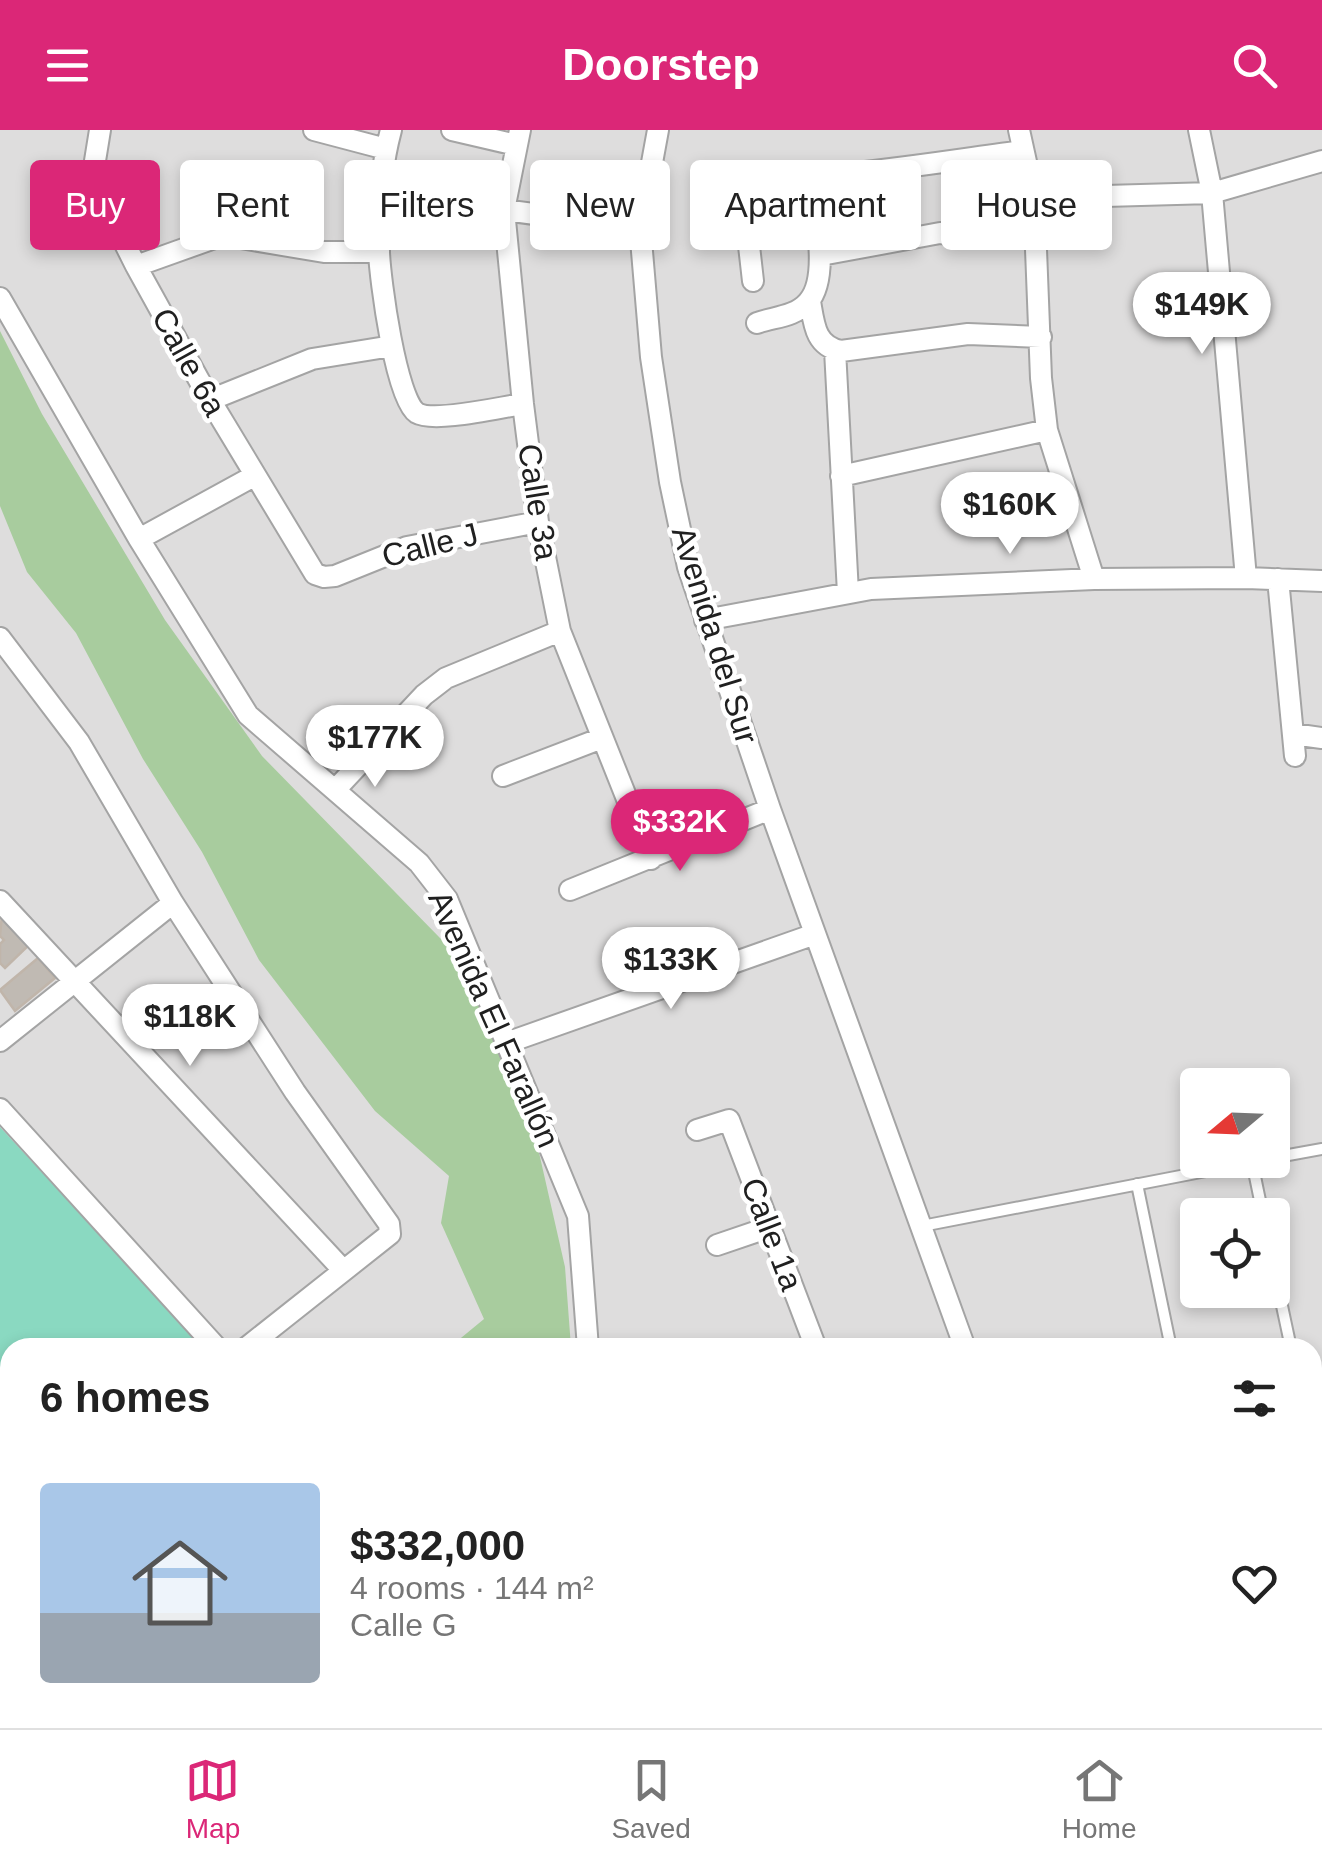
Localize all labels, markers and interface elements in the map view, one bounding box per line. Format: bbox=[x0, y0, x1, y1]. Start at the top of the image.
icon: menu bbox=[40, 38, 95, 93]
icon: search bbox=[1227, 38, 1282, 93]
text: Doorstep bbox=[562, 39, 760, 90]
chip: Buy bbox=[30, 160, 160, 250]
chip: Rent bbox=[180, 160, 324, 250]
chip: Filters bbox=[344, 160, 510, 250]
chip: New bbox=[530, 160, 670, 250]
chip: Apartment bbox=[690, 160, 921, 250]
chip: House bbox=[941, 160, 1112, 250]
pin: $149K bbox=[1132, 272, 1272, 357]
text: $149K bbox=[1155, 286, 1249, 322]
street label: Calle 6a bbox=[145, 302, 233, 422]
street label: Calle 3a bbox=[511, 441, 565, 563]
pin: $160K bbox=[940, 472, 1080, 557]
text: $160K bbox=[963, 486, 1057, 522]
street label: Calle J bbox=[378, 516, 482, 574]
street label: Avenida del Sur bbox=[665, 522, 765, 748]
pin: $177K bbox=[305, 705, 445, 790]
text: $177K bbox=[328, 719, 422, 755]
pin: $332K bbox=[610, 789, 750, 874]
text: $332K bbox=[633, 803, 727, 839]
street label: Avenida El Farallón bbox=[421, 885, 567, 1153]
pin: $133K bbox=[601, 927, 741, 1012]
text: $133K bbox=[624, 941, 718, 977]
pin: $118K bbox=[120, 984, 260, 1069]
text: $118K bbox=[144, 998, 236, 1034]
north arrow bbox=[1180, 1068, 1290, 1178]
map controls bbox=[1180, 1068, 1290, 1308]
street label: Calle 1a bbox=[734, 1173, 810, 1295]
button: locate bbox=[1180, 1198, 1290, 1308]
icon: filters bbox=[1227, 1371, 1282, 1426]
text: 6 homes bbox=[40, 1374, 210, 1421]
text: $332,000 bbox=[350, 1522, 525, 1569]
icon: home bbox=[120, 1523, 240, 1643]
icon: heart bbox=[1227, 1556, 1282, 1611]
text: 4 rooms · 144 m² bbox=[350, 1570, 594, 1606]
text: Calle G bbox=[350, 1607, 457, 1643]
tab: Map bbox=[185, 1753, 240, 1845]
tab: Saved bbox=[611, 1753, 691, 1845]
tab: Home bbox=[1062, 1753, 1136, 1845]

